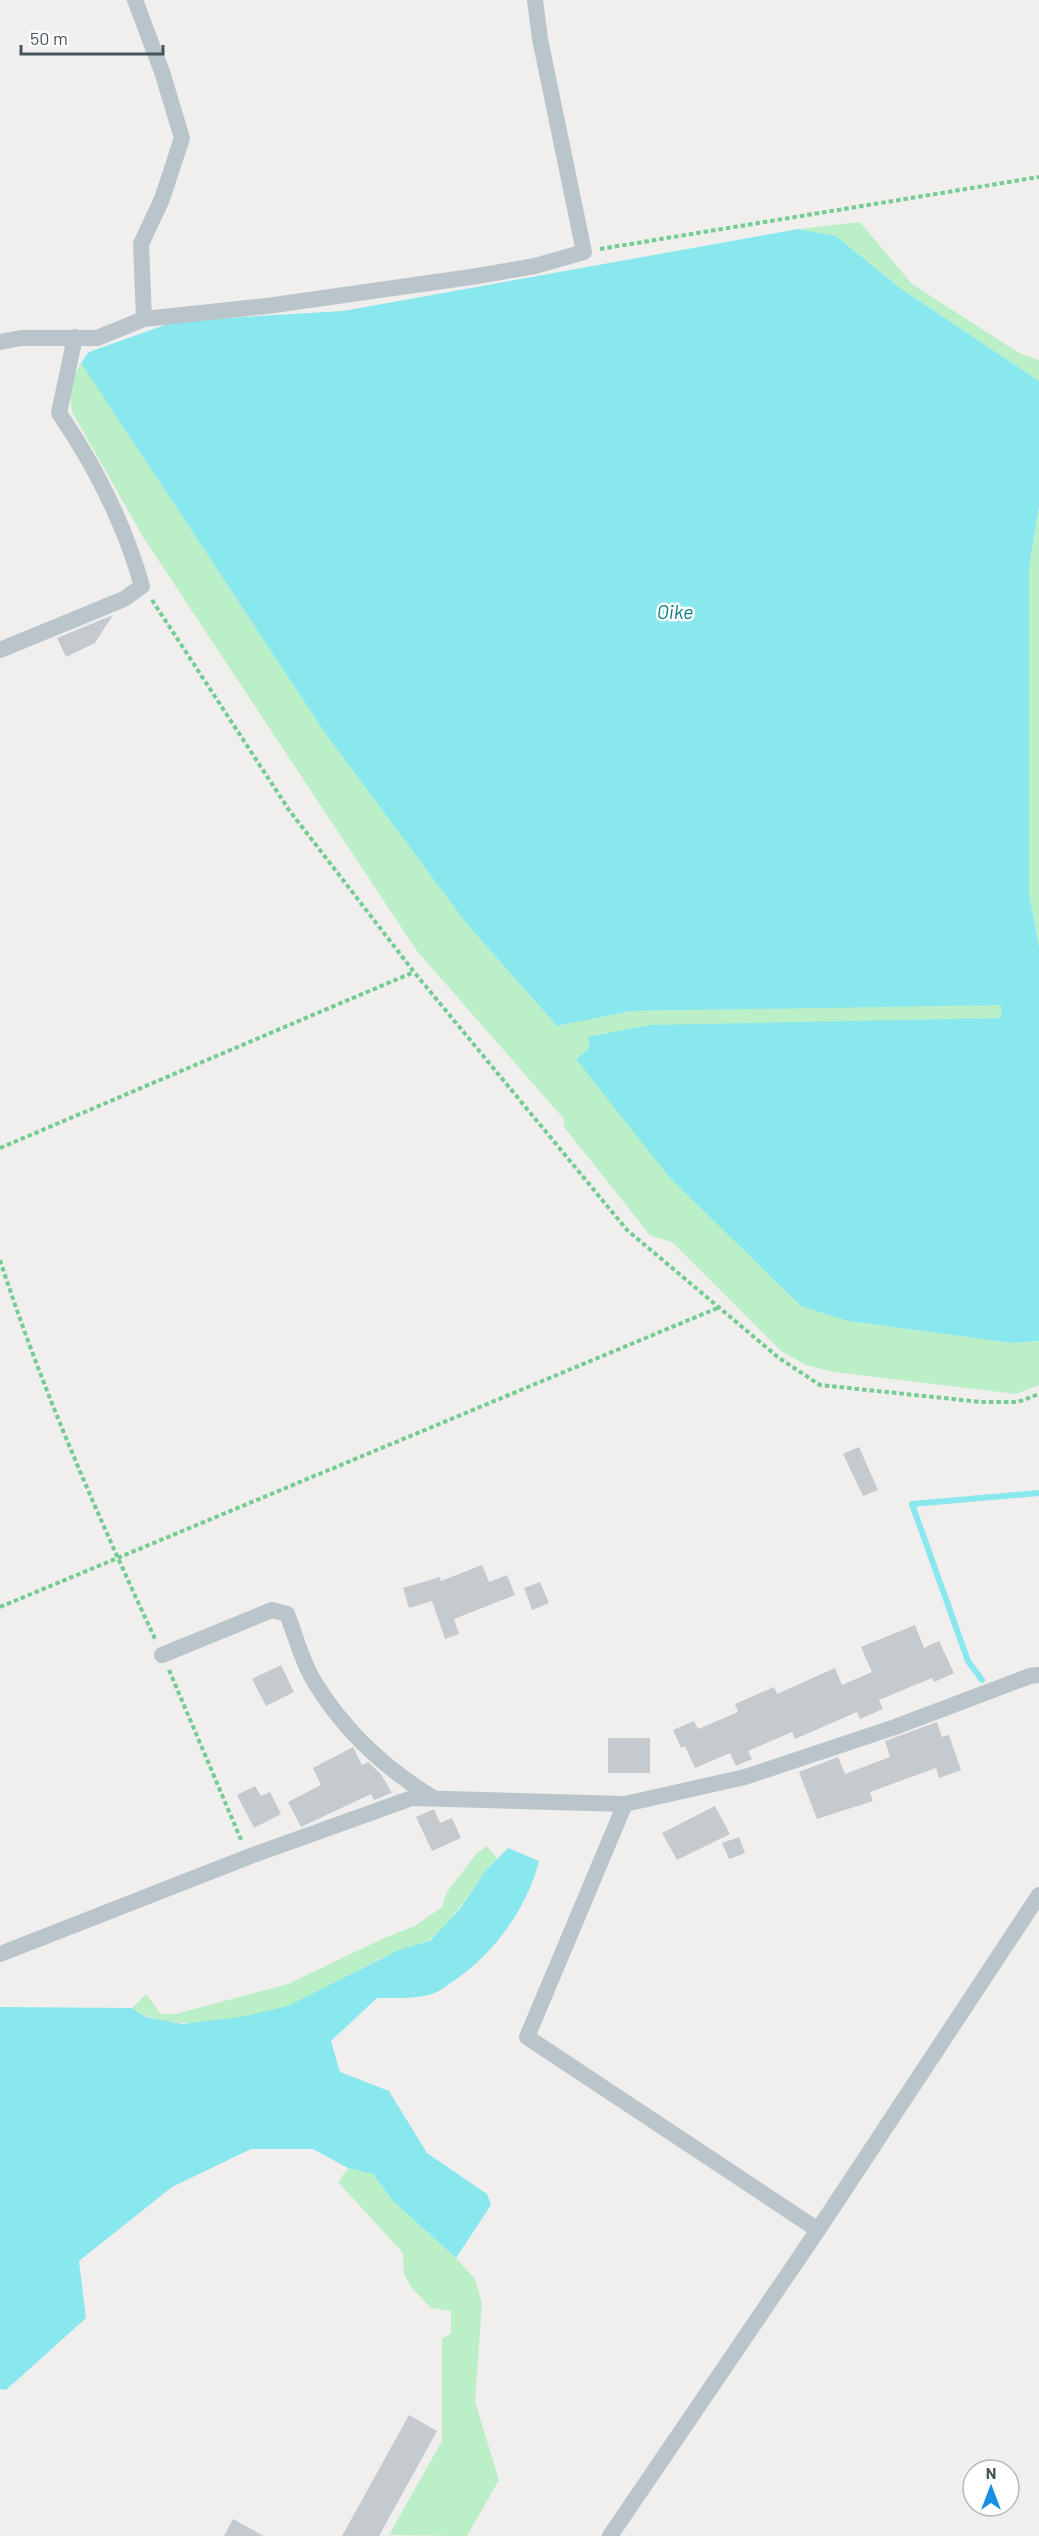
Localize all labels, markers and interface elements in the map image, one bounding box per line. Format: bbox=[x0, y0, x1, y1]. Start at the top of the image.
scale bar bbox=[21, 18, 164, 56]
text: 50 m bbox=[30, 27, 68, 49]
water label: Oike bbox=[657, 599, 693, 623]
north arrow bbox=[961, 2458, 1021, 2518]
text: N bbox=[986, 2463, 996, 2482]

